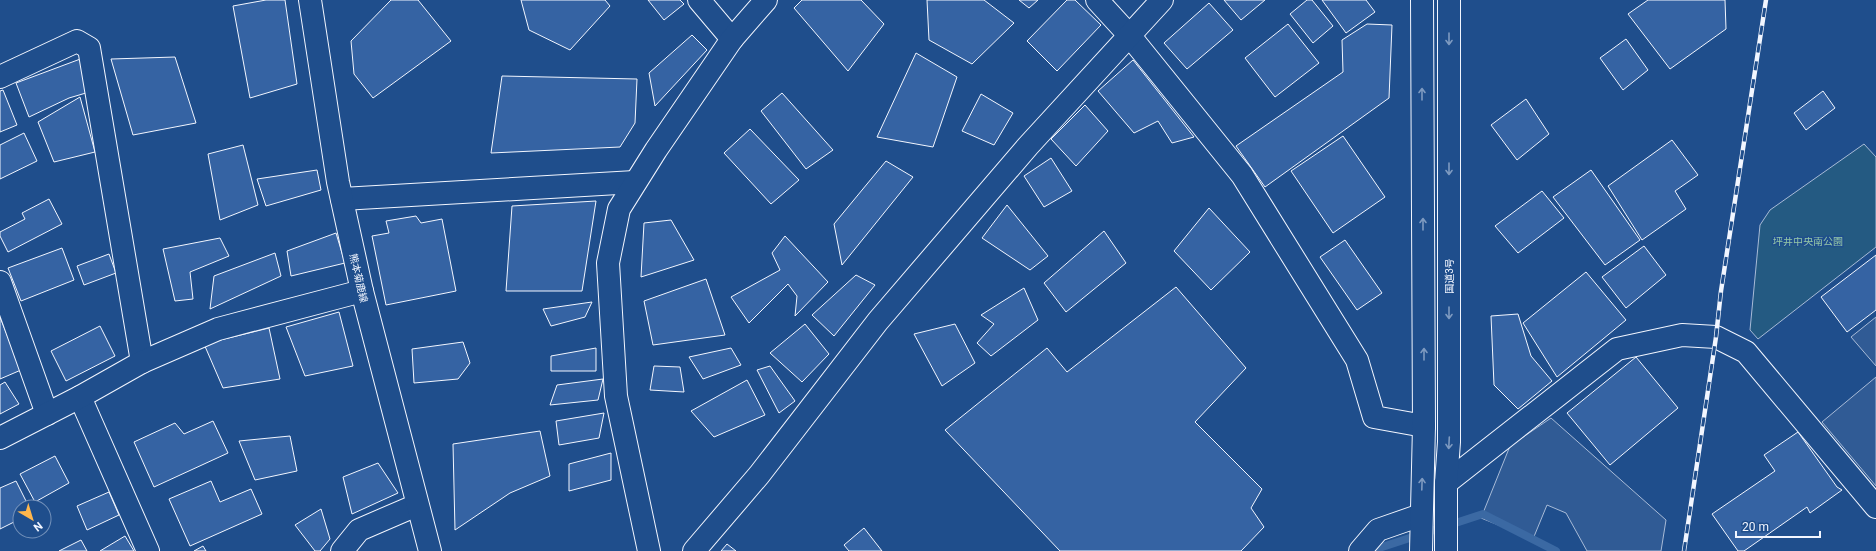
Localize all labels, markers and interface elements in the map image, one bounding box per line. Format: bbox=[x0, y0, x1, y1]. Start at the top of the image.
one-way arrow bbox=[1445, 32, 1453, 45]
one-way arrow bbox=[1418, 88, 1426, 101]
one-way arrow bbox=[1445, 162, 1453, 175]
one-way arrow bbox=[1419, 218, 1427, 231]
park label: 坪井中央南公園 bbox=[1773, 236, 1843, 247]
street label: 熊本菊鹿線 bbox=[348, 253, 369, 304]
street label: 国道3号 bbox=[1444, 258, 1455, 294]
one-way arrow bbox=[1445, 306, 1453, 319]
one-way arrow bbox=[1420, 348, 1428, 361]
one-way arrow bbox=[1445, 436, 1453, 449]
one-way arrow bbox=[1418, 478, 1426, 491]
north arrow bbox=[12, 499, 52, 539]
scale bar bbox=[1736, 513, 1820, 539]
text: N bbox=[31, 519, 45, 534]
text: 20 m bbox=[1742, 520, 1769, 534]

